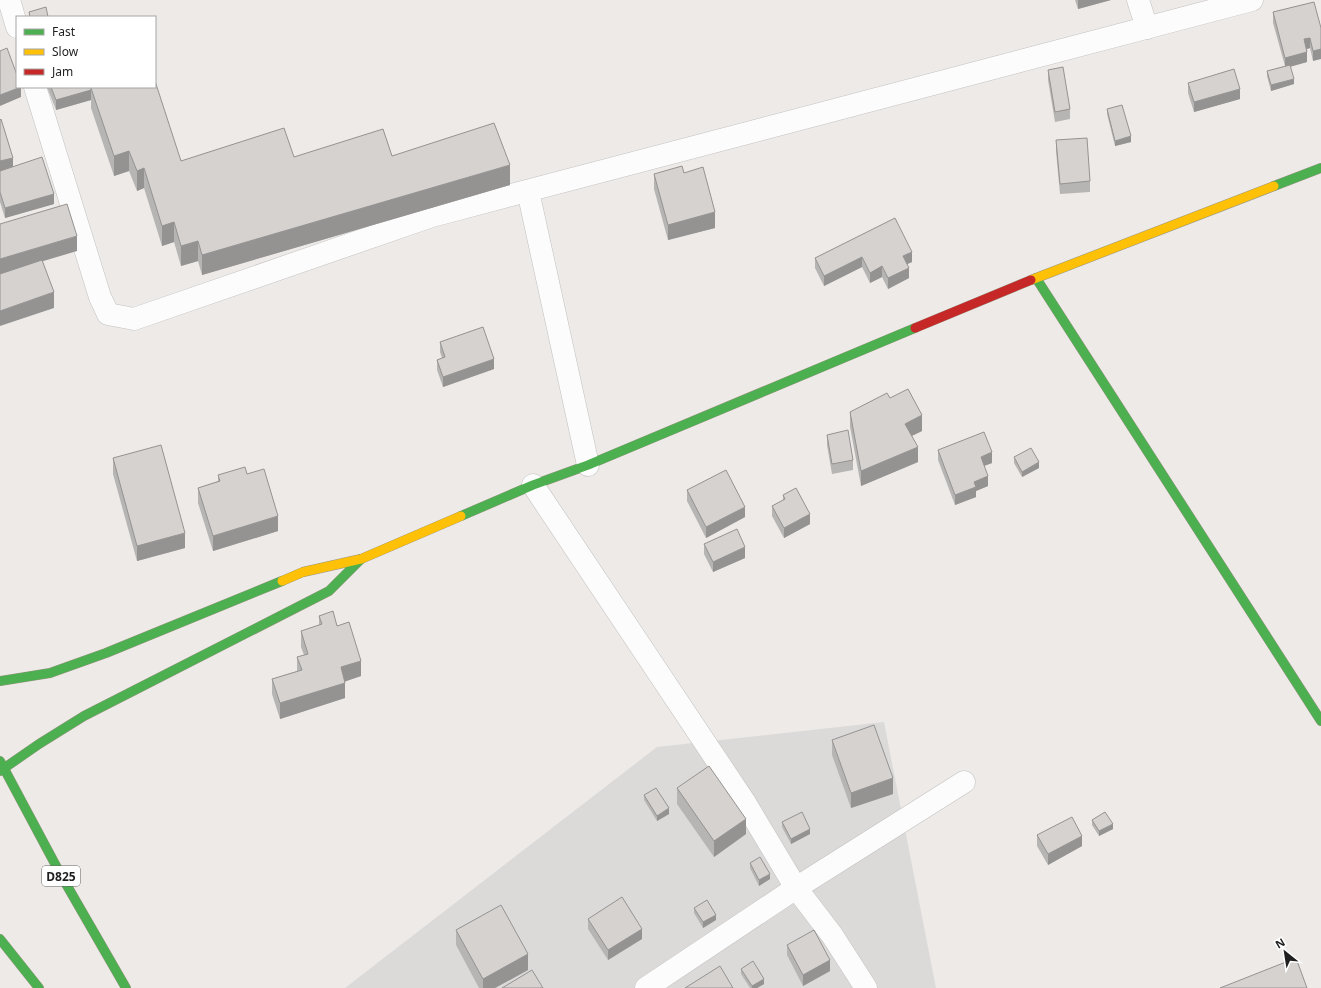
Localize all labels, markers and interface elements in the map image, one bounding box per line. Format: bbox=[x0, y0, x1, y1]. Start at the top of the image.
legend bbox=[16, 16, 156, 88]
text: Fast bbox=[52, 23, 76, 40]
text: Slow bbox=[52, 43, 79, 60]
text: Jam bbox=[51, 63, 73, 80]
road number: D825 bbox=[42, 866, 80, 886]
north arrow bbox=[1265, 932, 1305, 972]
text: N bbox=[1272, 934, 1287, 952]

